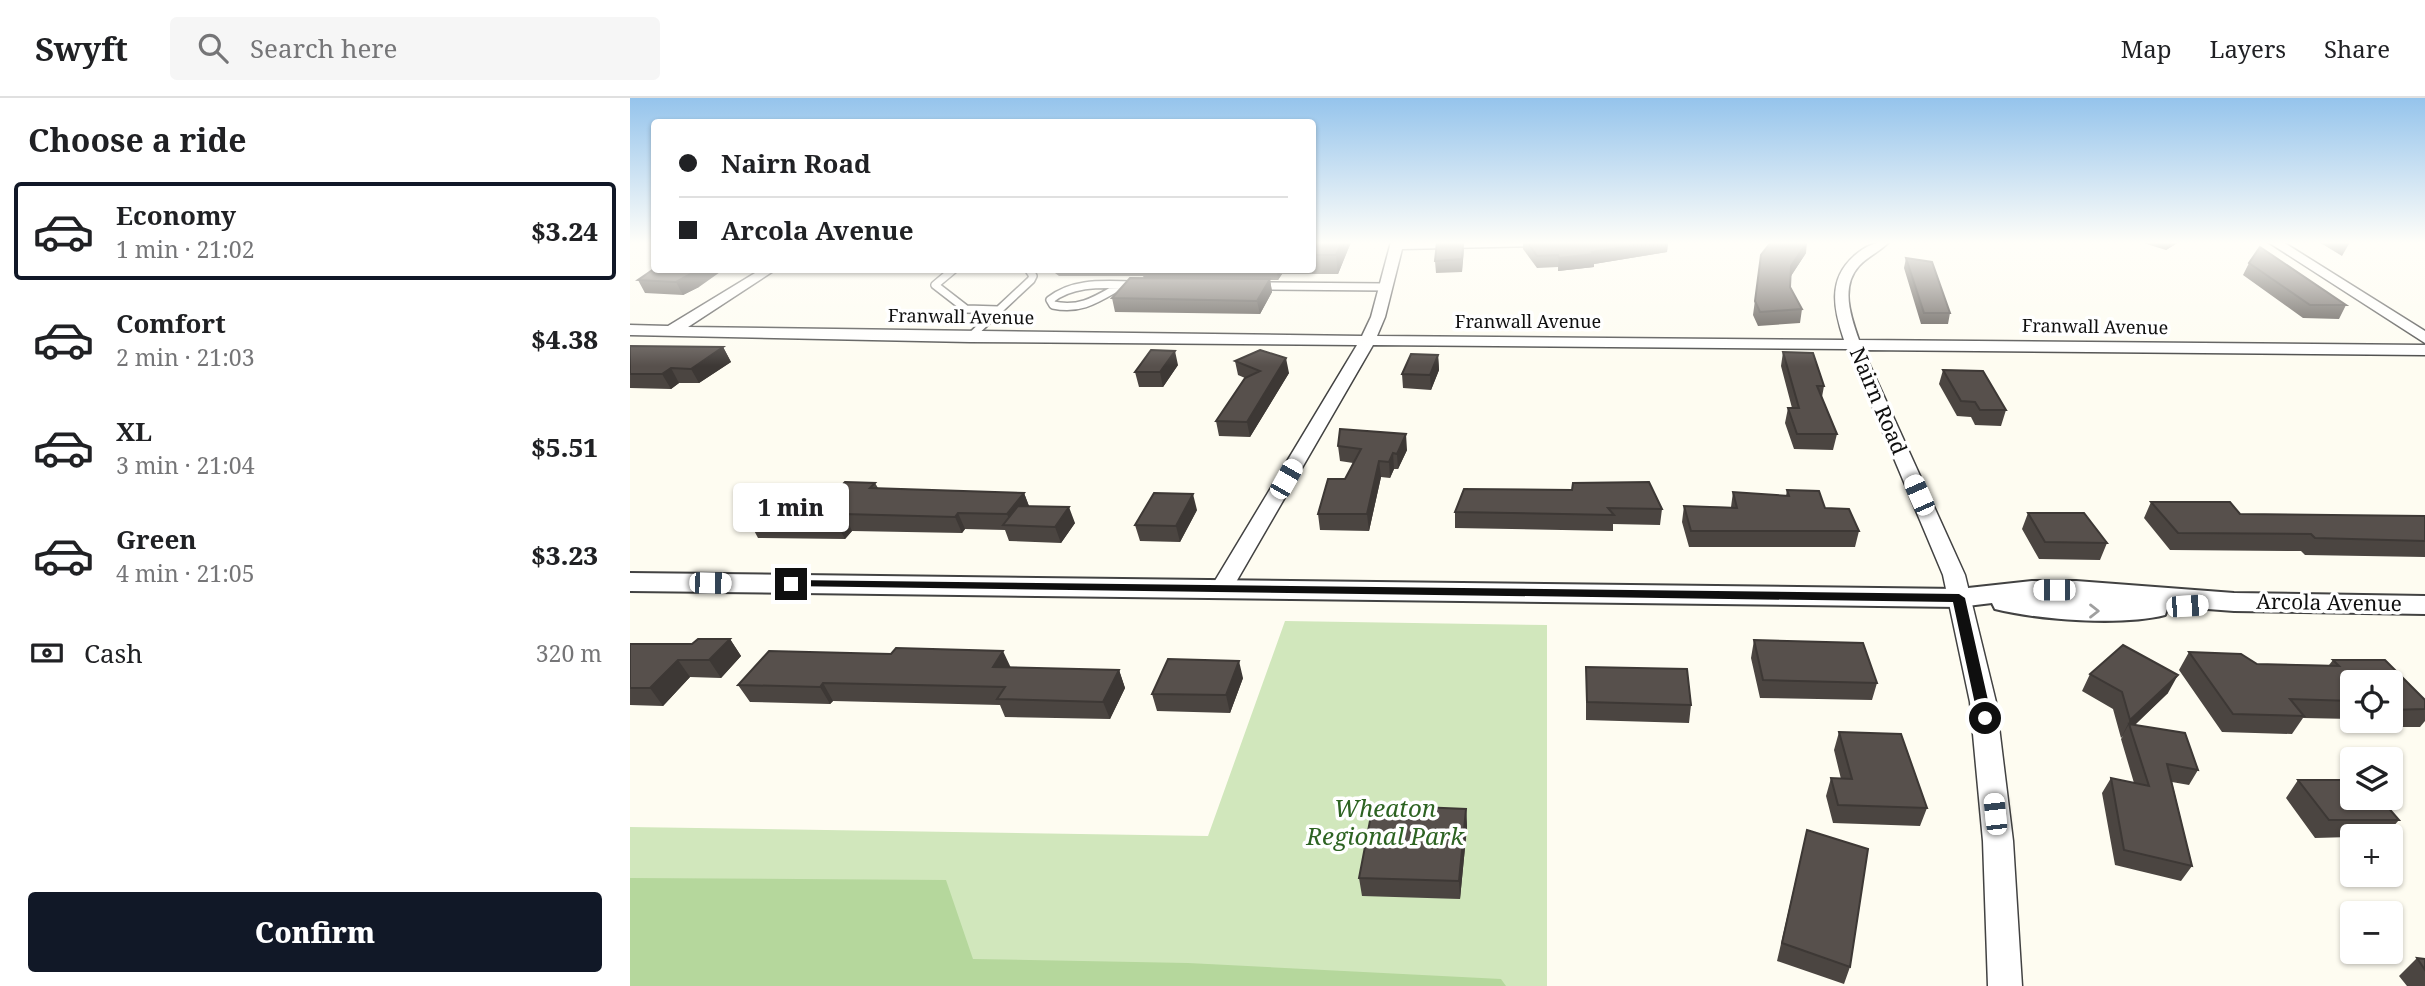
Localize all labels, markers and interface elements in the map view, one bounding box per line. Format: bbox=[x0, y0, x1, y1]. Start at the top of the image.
search box bbox=[170, 17, 660, 80]
text: Swyft bbox=[35, 26, 128, 71]
icon: search bbox=[194, 29, 232, 67]
text: Search here bbox=[250, 30, 398, 66]
text: Map bbox=[2121, 32, 2172, 65]
text: Layers bbox=[2210, 32, 2286, 65]
text: Share bbox=[2324, 32, 2390, 65]
text: Choose a ride bbox=[28, 118, 247, 161]
text: Nairn Road bbox=[721, 145, 871, 181]
text: Economy bbox=[116, 197, 236, 233]
icon: car bbox=[32, 200, 95, 263]
text: Arcola Avenue bbox=[721, 212, 914, 248]
text: $3.24 bbox=[531, 213, 598, 249]
text: 1 min · 21:02 bbox=[116, 233, 254, 265]
street label: Franwall Avenue bbox=[888, 303, 1034, 329]
text: Comfort bbox=[116, 305, 226, 341]
icon: car bbox=[32, 308, 95, 371]
street label: Franwall Avenue bbox=[1455, 309, 1601, 333]
street label: Franwall Avenue bbox=[2022, 313, 2168, 339]
text: $4.38 bbox=[531, 321, 598, 357]
text: 2 min · 21:03 bbox=[116, 341, 254, 373]
street label: Nairn Road bbox=[1844, 343, 1914, 459]
text: XL bbox=[116, 413, 152, 449]
icon: car bbox=[32, 416, 95, 479]
text: $5.51 bbox=[531, 429, 598, 465]
text: 3 min · 21:04 bbox=[116, 449, 254, 481]
car bbox=[1267, 456, 1306, 502]
car bbox=[1901, 472, 1938, 518]
callout: 1 min bbox=[733, 482, 849, 532]
text: 1 min bbox=[758, 491, 824, 523]
text: Green bbox=[116, 521, 197, 557]
icon: car bbox=[32, 524, 95, 587]
text: $3.23 bbox=[531, 537, 598, 573]
text: 4 min · 21:05 bbox=[116, 557, 254, 589]
route end bbox=[775, 568, 807, 600]
car bbox=[689, 572, 732, 594]
car bbox=[2034, 580, 2076, 601]
street label: Arcola Avenue bbox=[2256, 587, 2402, 617]
car bbox=[2166, 594, 2209, 618]
one-way arrow bbox=[2090, 603, 2100, 619]
icon: cash bbox=[28, 634, 66, 672]
text: Cash bbox=[84, 635, 143, 671]
text: 320 m bbox=[536, 637, 602, 669]
map controls bbox=[2340, 670, 2403, 964]
button: locate bbox=[2340, 670, 2403, 733]
route start bbox=[1969, 702, 2001, 734]
button: layers bbox=[2340, 747, 2403, 810]
park label: Wheaton Regional Park bbox=[1305, 791, 1465, 852]
car bbox=[1983, 792, 2008, 836]
button: + bbox=[2340, 824, 2403, 887]
button: Confirm bbox=[28, 892, 602, 972]
button: − bbox=[2340, 901, 2403, 964]

